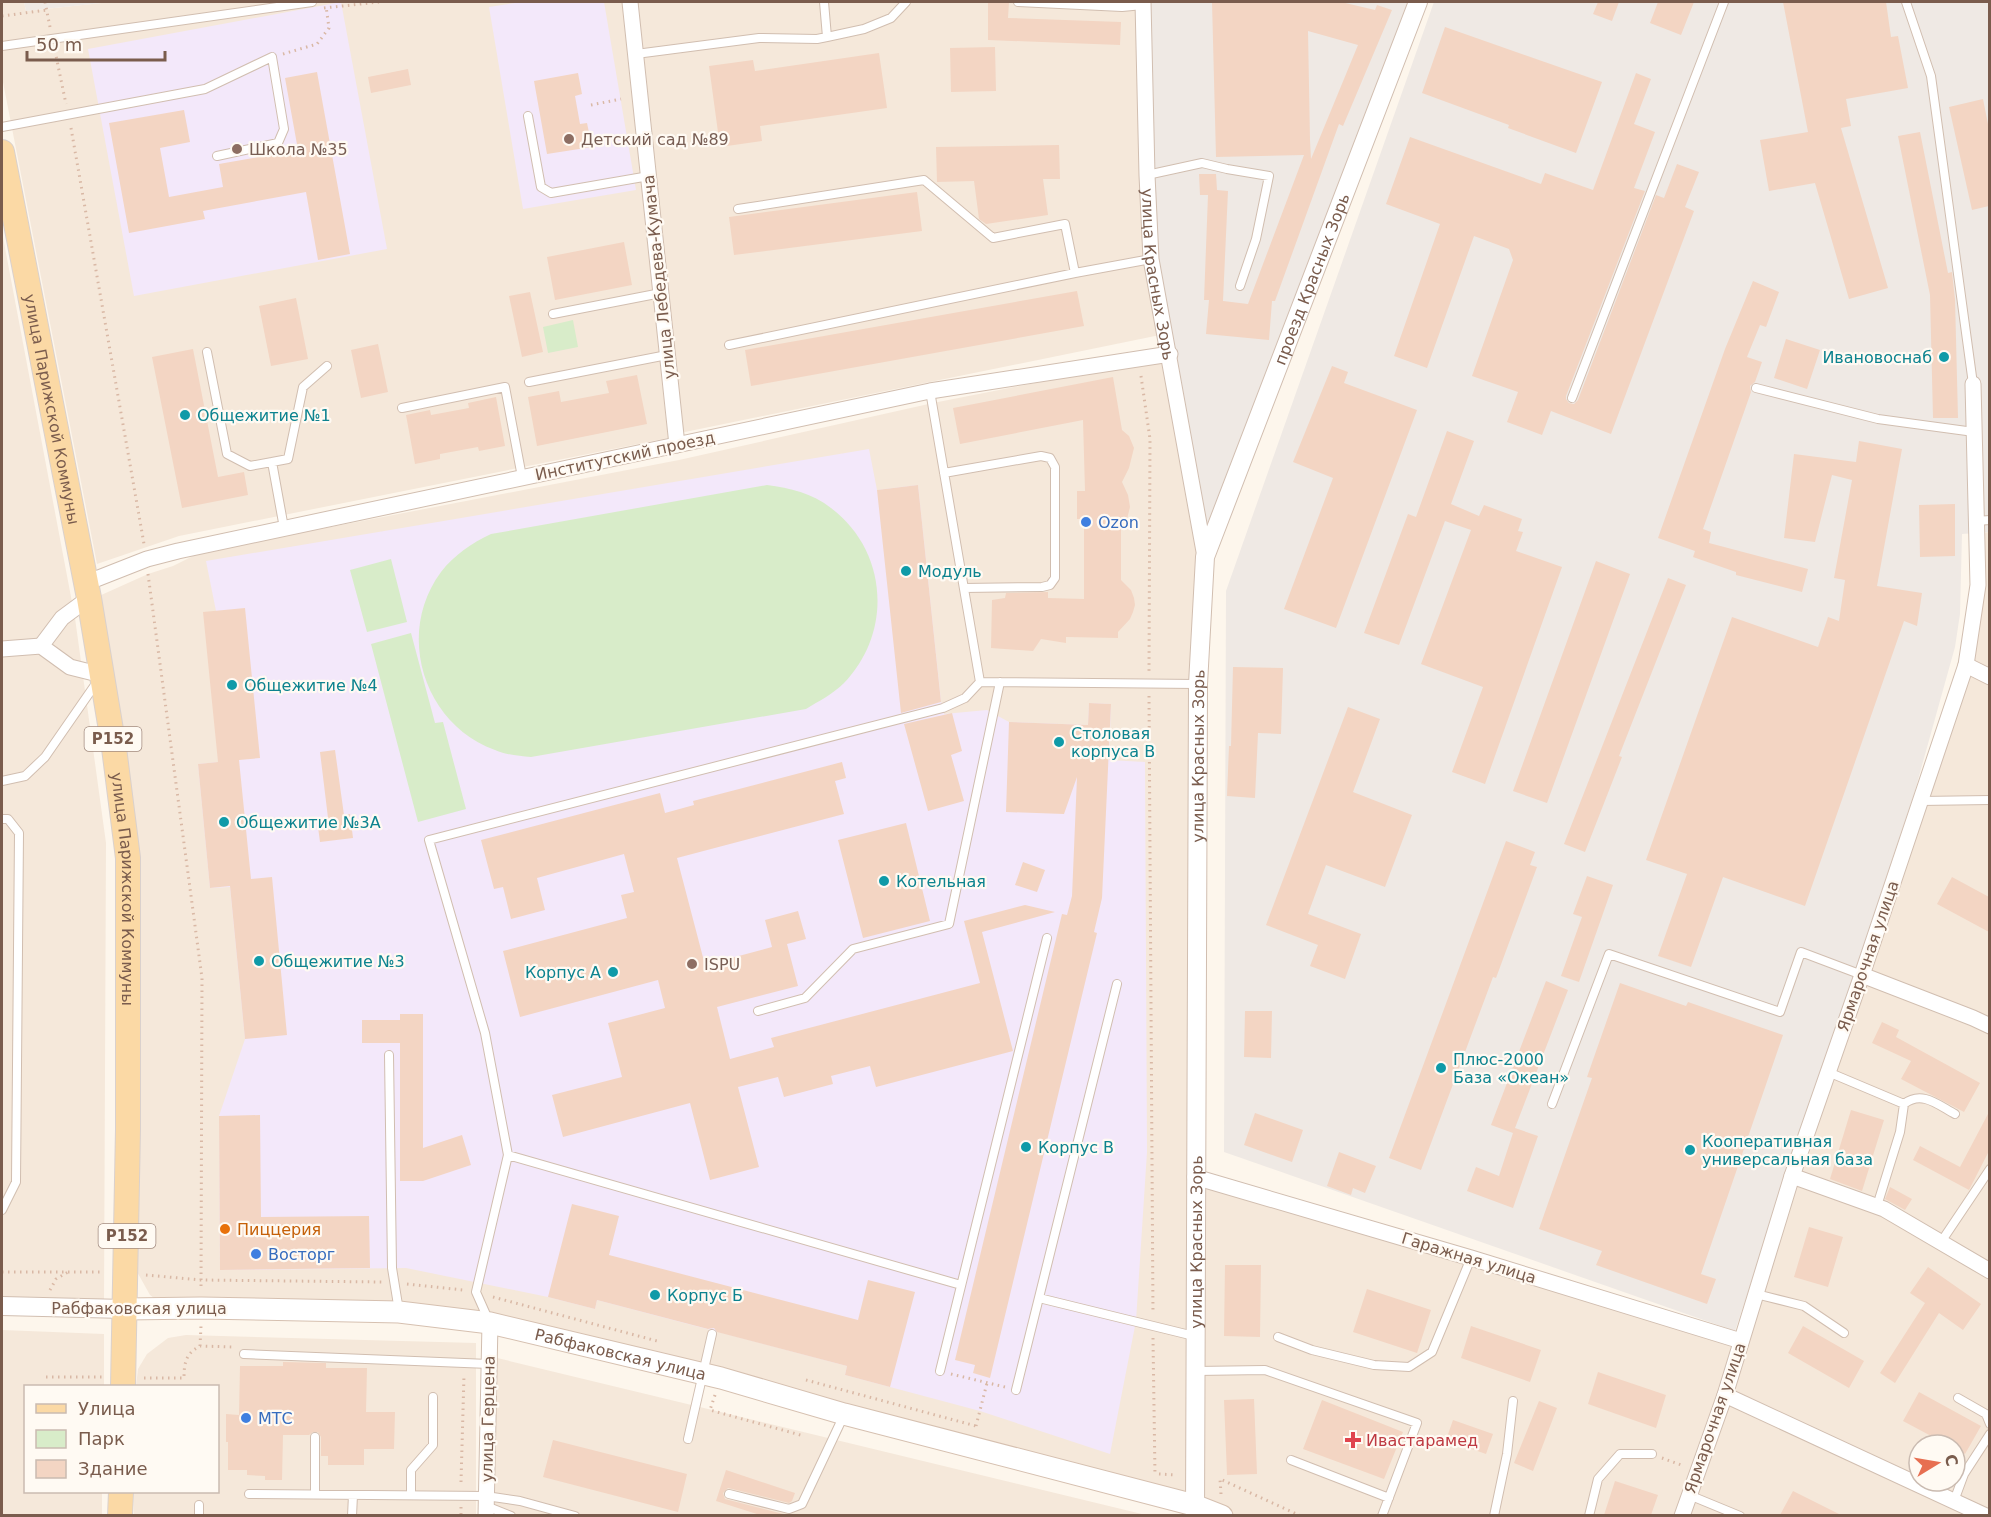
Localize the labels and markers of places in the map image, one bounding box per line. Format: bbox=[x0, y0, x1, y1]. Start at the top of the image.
place label: Детский сад №89 bbox=[581, 130, 729, 149]
marker: Детский сад №89 bbox=[562, 132, 576, 146]
place label: Школа №35 bbox=[249, 140, 348, 159]
marker: Школа №35 bbox=[230, 142, 244, 156]
place label: Ивановоснаб bbox=[1822, 348, 1932, 367]
marker: Ивановоснаб bbox=[1937, 350, 1951, 364]
place label: Общежитие №1 bbox=[197, 406, 331, 425]
marker: Общежитие №1 bbox=[178, 408, 192, 422]
place label: Ozon bbox=[1098, 513, 1139, 532]
marker: Ozon bbox=[1079, 515, 1093, 529]
place label: Модуль bbox=[918, 562, 982, 581]
marker: Модуль bbox=[899, 564, 913, 578]
place label: Общежитие №4 bbox=[244, 676, 378, 695]
marker: Общежитие №4 bbox=[225, 678, 239, 692]
place label: Столовая корпуса В bbox=[1071, 724, 1155, 761]
marker: Столовая корпуса В bbox=[1052, 735, 1066, 749]
place label: Общежитие №3А bbox=[236, 813, 381, 832]
marker: Общежитие №3А bbox=[217, 815, 231, 829]
place label: Котельная bbox=[896, 872, 986, 891]
marker: Котельная bbox=[877, 874, 891, 888]
place label: Общежитие №3 bbox=[271, 952, 405, 971]
marker: Общежитие №3 bbox=[252, 954, 266, 968]
place label: ISPU bbox=[704, 955, 740, 974]
marker: ISPU bbox=[685, 957, 699, 971]
place label: Корпус А bbox=[525, 963, 601, 982]
marker: Корпус А bbox=[606, 965, 620, 979]
place label: Плюс-2000 База «Океан» bbox=[1453, 1050, 1569, 1087]
marker: Плюс-2000 База «Океан» bbox=[1434, 1061, 1448, 1075]
place label: Кооперативная универсальная база bbox=[1702, 1132, 1873, 1169]
place label: Корпус В bbox=[1038, 1138, 1114, 1157]
marker: Корпус В bbox=[1019, 1140, 1033, 1154]
marker: Кооперативная универсальная база bbox=[1683, 1143, 1697, 1157]
place label: Пиццерия bbox=[237, 1220, 321, 1239]
marker: Пиццерия bbox=[218, 1222, 232, 1236]
place label: Восторг bbox=[268, 1245, 335, 1264]
marker: Восторг bbox=[249, 1247, 263, 1261]
place label: Корпус Б bbox=[667, 1286, 743, 1305]
marker: Корпус Б bbox=[648, 1288, 662, 1302]
place label: МТС bbox=[258, 1409, 293, 1428]
marker: МТС bbox=[239, 1411, 253, 1425]
marker: Ивастарамед bbox=[1344, 1431, 1362, 1449]
place label: Ивастарамед bbox=[1366, 1431, 1478, 1450]

